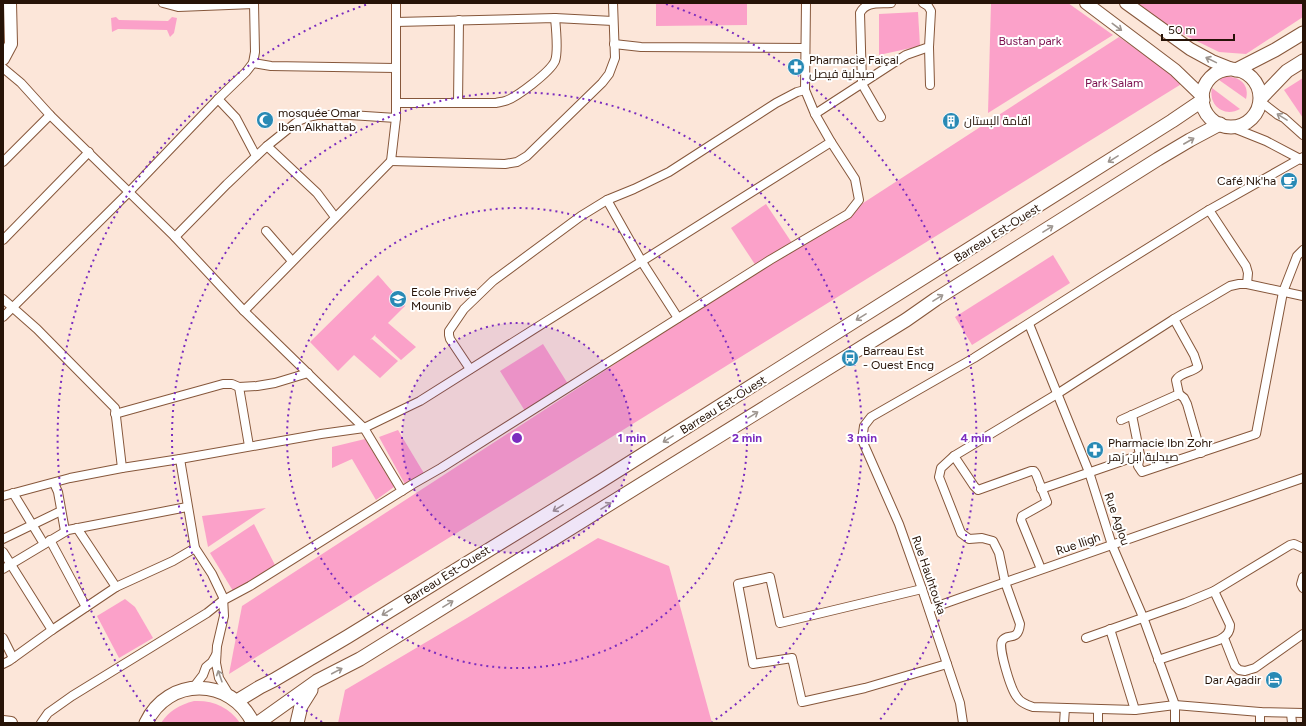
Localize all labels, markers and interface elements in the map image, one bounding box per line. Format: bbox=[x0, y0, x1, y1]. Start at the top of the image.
scale bar bbox=[1162, 16, 1234, 42]
one-way arrow bbox=[1111, 22, 1122, 31]
text: 50 m bbox=[1168, 23, 1196, 37]
park label: Bustan park bbox=[999, 34, 1062, 48]
place label: Pharmacie Faiçal صيدلية فيصل bbox=[809, 53, 899, 81]
one-way arrow bbox=[1205, 56, 1217, 63]
pharmacy icon: Pharmacie Faiçal صيدلية فيصل bbox=[786, 57, 806, 77]
park label: Park Salam bbox=[1085, 76, 1143, 90]
place label: mosquée Omar Iben Alkhattab bbox=[278, 106, 360, 134]
mosque icon: mosquée Omar Iben Alkhattab bbox=[255, 110, 275, 130]
building icon: اقامة البستان bbox=[941, 111, 961, 131]
one-way arrow bbox=[1276, 113, 1288, 121]
place label: اقامة البستان bbox=[964, 114, 1031, 128]
one-way arrow bbox=[1183, 136, 1195, 144]
one-way arrow bbox=[1108, 155, 1119, 163]
cafe icon: Café Nk'ha bbox=[1279, 171, 1299, 191]
place label: Café Nk'ha bbox=[1217, 174, 1276, 188]
street label: Barreau Est-Ouest bbox=[951, 201, 1043, 265]
one-way arrow bbox=[1042, 224, 1054, 232]
place label: Ecole Privée Mounib bbox=[411, 285, 477, 313]
school or university icon: Ecole Privée Mounib bbox=[388, 289, 408, 309]
one-way arrow bbox=[932, 294, 943, 302]
one-way arrow bbox=[855, 314, 867, 322]
place label: Barreau Est - Ouest Encg bbox=[863, 344, 934, 372]
bus stop icon: Barreau Est - Ouest Encg bbox=[840, 348, 860, 368]
street label: Barreau Est-Ouest bbox=[677, 373, 769, 437]
one-way arrow bbox=[747, 411, 759, 419]
centre of rings bbox=[510, 431, 524, 445]
text: 1 min bbox=[618, 431, 646, 445]
text: 2 min bbox=[732, 431, 762, 445]
text: 3 min bbox=[847, 431, 877, 445]
text: 4 min bbox=[961, 431, 992, 445]
one-way arrow bbox=[663, 435, 674, 443]
place label: Pharmacie Ibn Zohr صيدلية ابن زهر bbox=[1107, 436, 1212, 464]
pharmacy icon: Pharmacie Ibn Zohr صيدلية ابن زهر bbox=[1085, 440, 1105, 460]
street label: Rue Aglou bbox=[1101, 491, 1133, 547]
one-way arrow bbox=[601, 501, 612, 510]
one-way arrow bbox=[552, 504, 564, 512]
street label: Rue Iligh bbox=[1054, 530, 1102, 558]
street label: Rue Hauhtouka bbox=[909, 534, 949, 616]
street label: Barreau Est-Ouest bbox=[401, 543, 493, 607]
one-way arrow bbox=[442, 599, 454, 607]
one-way arrow bbox=[381, 609, 393, 617]
one-way arrow bbox=[331, 666, 343, 674]
hotel icon: Dar Agadir bbox=[1264, 670, 1284, 690]
one-way arrow bbox=[215, 671, 223, 683]
place label: Dar Agadir bbox=[1205, 673, 1261, 687]

